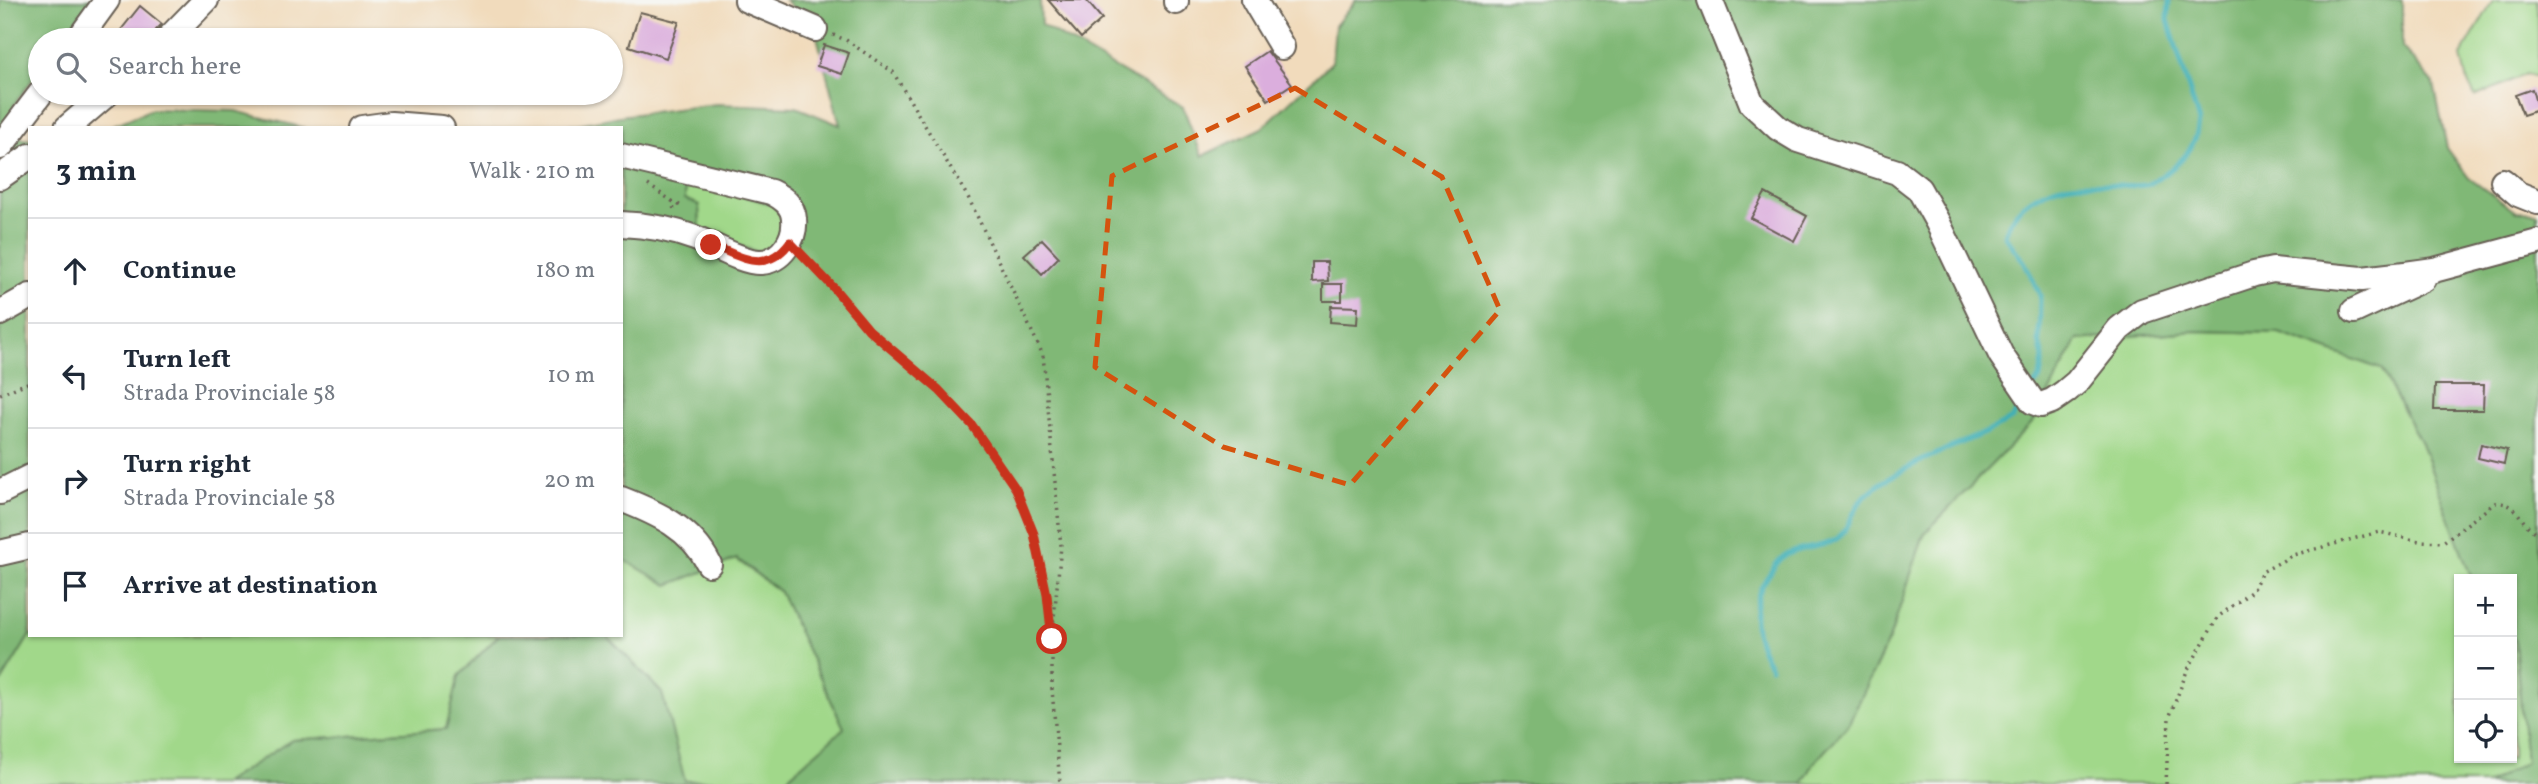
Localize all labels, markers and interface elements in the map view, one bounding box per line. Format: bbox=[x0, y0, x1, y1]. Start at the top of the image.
search box bbox=[28, 28, 623, 105]
icon: search bbox=[52, 48, 90, 86]
text: Search here bbox=[108, 49, 241, 85]
text: 3 min bbox=[56, 151, 137, 193]
text: Walk · 210 m bbox=[469, 156, 595, 188]
route end bbox=[695, 229, 726, 260]
icon: ahead bbox=[56, 252, 94, 290]
text: Continue bbox=[123, 253, 236, 289]
text: 180 m bbox=[536, 255, 595, 287]
text: Turn left bbox=[123, 342, 231, 378]
icon: left bbox=[56, 357, 94, 395]
text: 10 m bbox=[547, 360, 595, 392]
text: Strada Provinciale 58 bbox=[123, 378, 335, 410]
text: Turn right bbox=[123, 447, 251, 483]
icon: right bbox=[56, 462, 94, 500]
text: 20 m bbox=[544, 465, 595, 497]
text: Strada Provinciale 58 bbox=[123, 483, 335, 515]
icon: arrive bbox=[56, 567, 94, 605]
text: Arrive at destination bbox=[123, 568, 378, 604]
map controls bbox=[2454, 574, 2517, 763]
button: + bbox=[2454, 574, 2517, 637]
route start bbox=[1036, 623, 1067, 654]
button: − bbox=[2454, 637, 2517, 700]
button: locate bbox=[2454, 700, 2517, 763]

